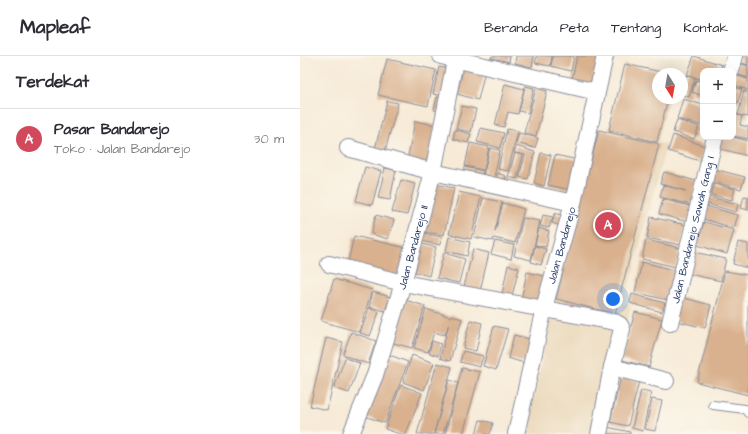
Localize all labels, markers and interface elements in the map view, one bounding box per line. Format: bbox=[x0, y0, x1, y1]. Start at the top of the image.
text: Mapleaf bbox=[20, 14, 90, 41]
text: Beranda bbox=[484, 18, 538, 38]
text: Peta bbox=[560, 18, 589, 38]
text: Tentang bbox=[611, 18, 661, 38]
text: Kontak bbox=[683, 18, 728, 38]
north arrow bbox=[652, 68, 688, 104]
map controls bbox=[700, 68, 736, 140]
button: + bbox=[700, 68, 736, 104]
text: Terdekat bbox=[16, 70, 89, 94]
button: − bbox=[700, 104, 736, 140]
text: Pasar Bandarejo bbox=[54, 119, 169, 140]
text: A bbox=[25, 130, 33, 148]
text: 30 m bbox=[254, 130, 284, 148]
text: Toko · Jalan Bandarejo bbox=[54, 140, 190, 158]
street label: Jalan Bandarejo Sawah Gang I bbox=[668, 154, 718, 305]
street label: Jalan Bandarejo II bbox=[394, 203, 431, 291]
street label: Jalan Bandarejo bbox=[544, 205, 579, 286]
pin: A bbox=[595, 210, 621, 240]
your location bbox=[603, 289, 623, 309]

